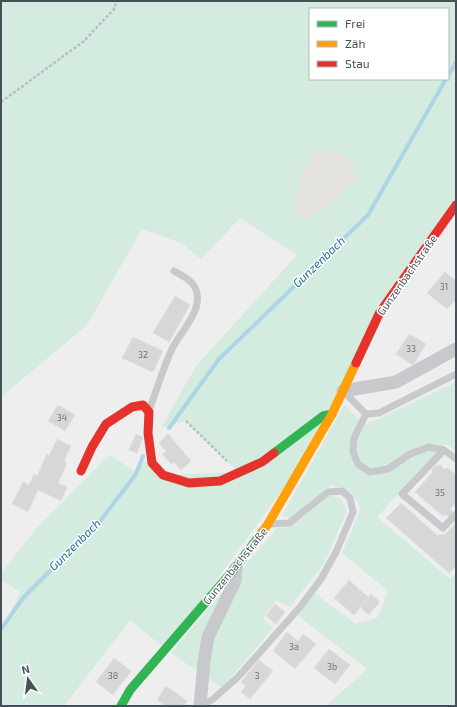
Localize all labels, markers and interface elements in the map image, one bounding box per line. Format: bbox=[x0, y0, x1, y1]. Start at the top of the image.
legend bbox=[309, 8, 449, 80]
text: Frei bbox=[345, 16, 365, 30]
text: Zäh bbox=[345, 36, 365, 50]
text: Stau bbox=[345, 56, 370, 70]
street label: Gunzenbachstraße bbox=[374, 232, 439, 317]
water label: Gunzenbach bbox=[289, 233, 347, 290]
house number: 31 bbox=[440, 281, 448, 292]
house number: 33 bbox=[406, 343, 416, 354]
house number: 32 bbox=[138, 349, 148, 360]
house number: 34 bbox=[57, 412, 68, 423]
house number: 35 bbox=[435, 487, 445, 498]
water label: Gunzenbach bbox=[46, 516, 103, 573]
street label: Gunzenbachstraße bbox=[200, 525, 270, 607]
house number: 3a bbox=[289, 641, 299, 652]
north arrow bbox=[8, 659, 48, 699]
house number: 3b bbox=[327, 661, 337, 672]
text: N bbox=[20, 662, 31, 676]
house number: 38 bbox=[108, 670, 118, 681]
house number: 3 bbox=[254, 670, 260, 681]

